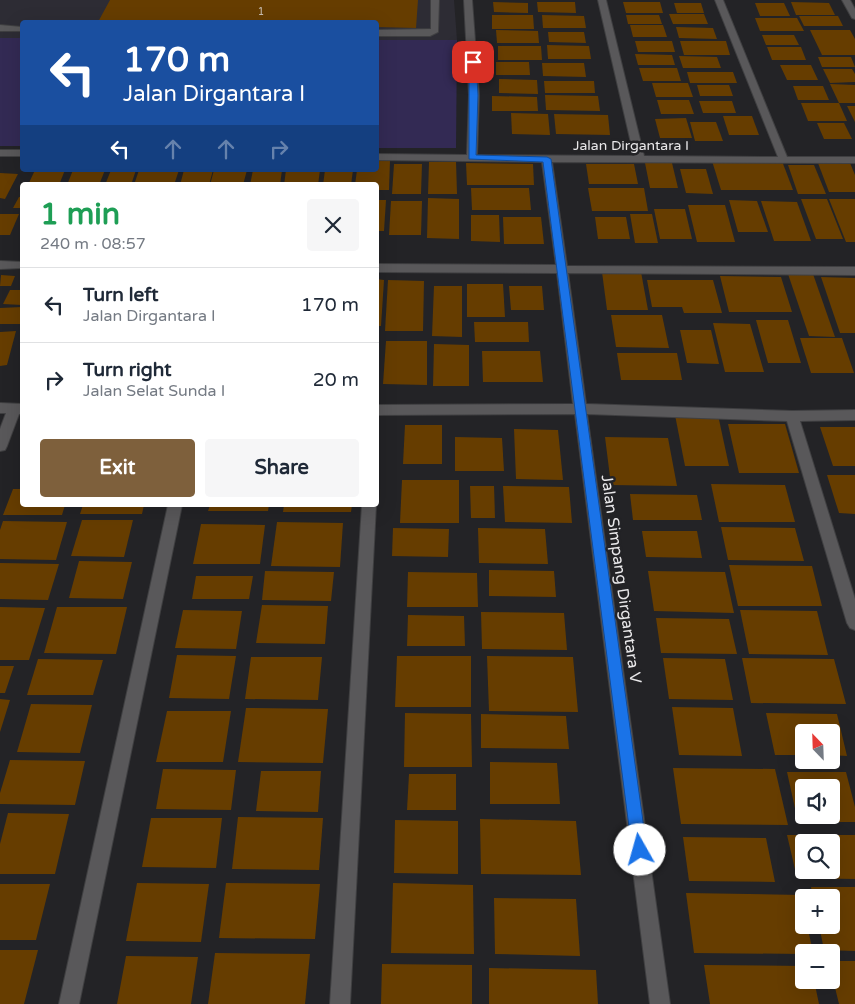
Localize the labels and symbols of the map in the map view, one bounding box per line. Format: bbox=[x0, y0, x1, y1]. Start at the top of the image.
house number: 1 bbox=[258, 5, 264, 18]
pin bbox=[452, 41, 494, 83]
street label: Jalan Dirgantara I bbox=[573, 137, 689, 154]
street label: Jalan Simpang Dirgantara V bbox=[596, 473, 646, 685]
north arrow bbox=[795, 724, 840, 769]
position arrow bbox=[613, 823, 665, 875]

